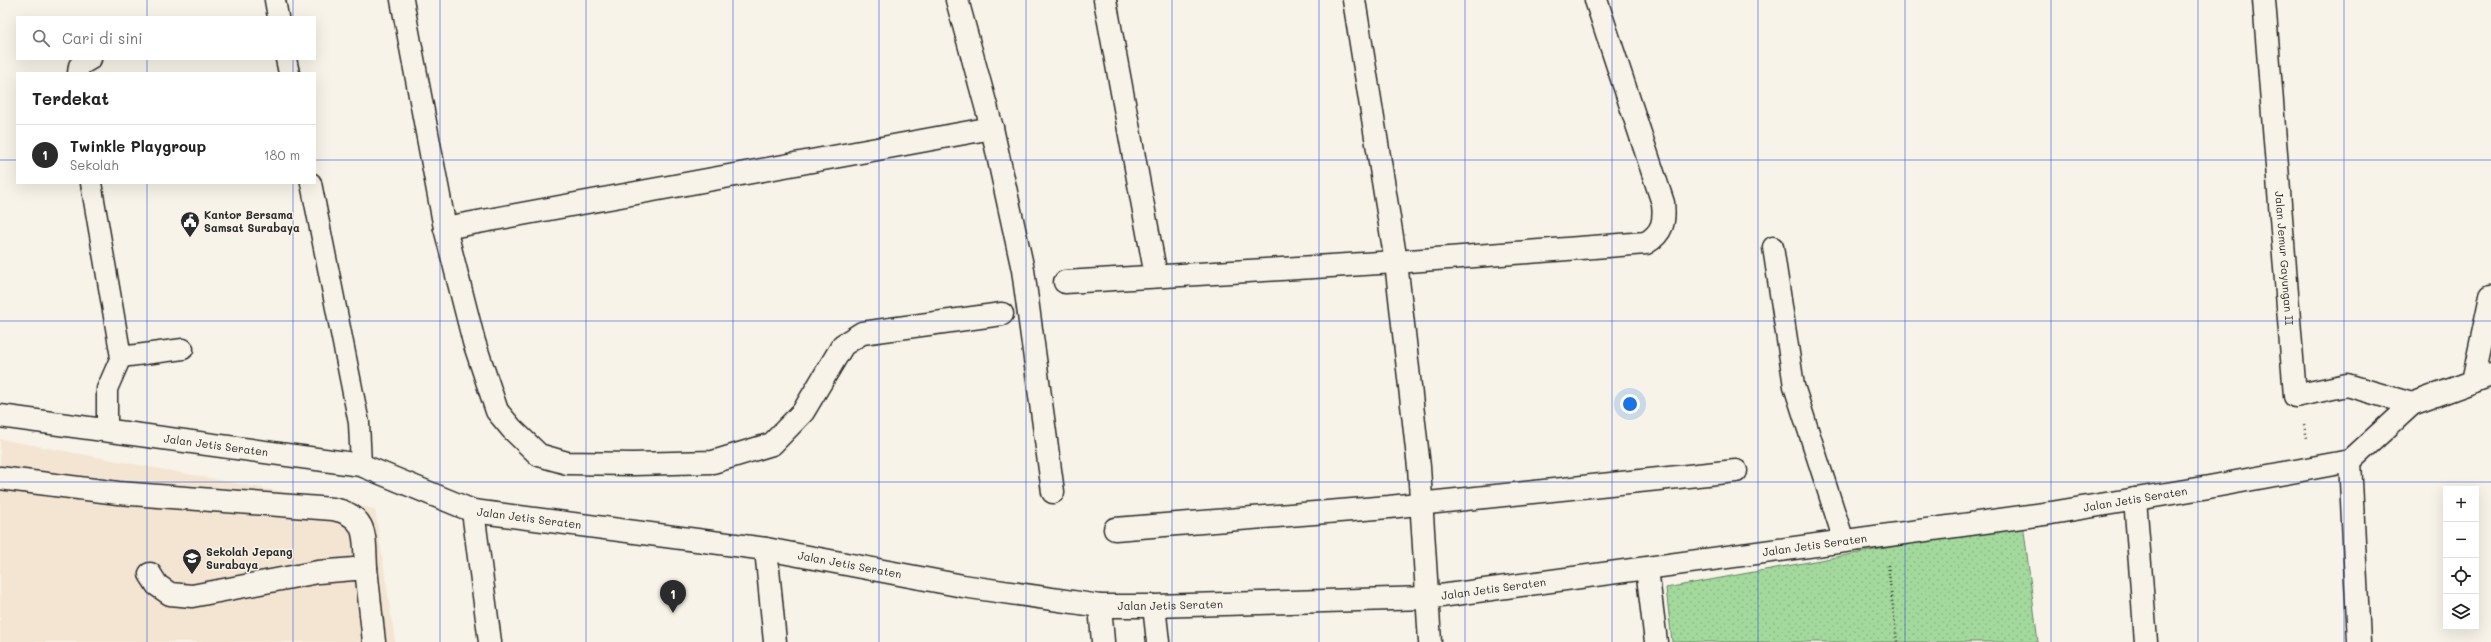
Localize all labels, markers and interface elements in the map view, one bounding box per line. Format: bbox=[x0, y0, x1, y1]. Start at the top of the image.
search box bbox=[16, 16, 316, 60]
icon: search bbox=[30, 27, 52, 49]
text: Cari di sini bbox=[62, 28, 143, 48]
text: Terdekat bbox=[32, 87, 109, 109]
text: Twinkle Playgroup bbox=[70, 136, 206, 156]
text: 1 bbox=[42, 146, 48, 163]
text: 180 m bbox=[264, 146, 300, 163]
text: Sekolah bbox=[70, 156, 119, 173]
street label: Jalan Jemur Gayungan II bbox=[2272, 191, 2297, 326]
place label: Kantor Bersama Samsat Surabaya bbox=[204, 207, 300, 235]
public building icon: Kantor Bersama Samsat Surabaya bbox=[179, 210, 201, 238]
your location bbox=[1620, 394, 1640, 414]
street label: Jalan Jetis Seraten bbox=[163, 430, 269, 459]
street label: Jalan Jetis Seraten bbox=[2082, 483, 2188, 515]
map controls bbox=[2443, 486, 2479, 630]
button: + bbox=[2443, 486, 2479, 522]
street label: Jalan Jetis Seraten bbox=[476, 504, 582, 532]
button: − bbox=[2443, 522, 2479, 558]
street label: Jalan Jetis Seraten bbox=[1761, 530, 1868, 559]
place label: Sekolah Jepang Surabaya bbox=[206, 544, 293, 572]
school or university icon: Sekolah Jepang Surabaya bbox=[181, 547, 203, 575]
street label: Jalan Jetis Seraten bbox=[797, 547, 903, 581]
button: locate bbox=[2443, 558, 2479, 594]
street label: Jalan Jetis Seraten bbox=[1440, 574, 1547, 603]
pin: 1 bbox=[660, 580, 686, 613]
button: layers bbox=[2443, 594, 2479, 630]
street label: Jalan Jetis Seraten bbox=[1118, 596, 1223, 613]

